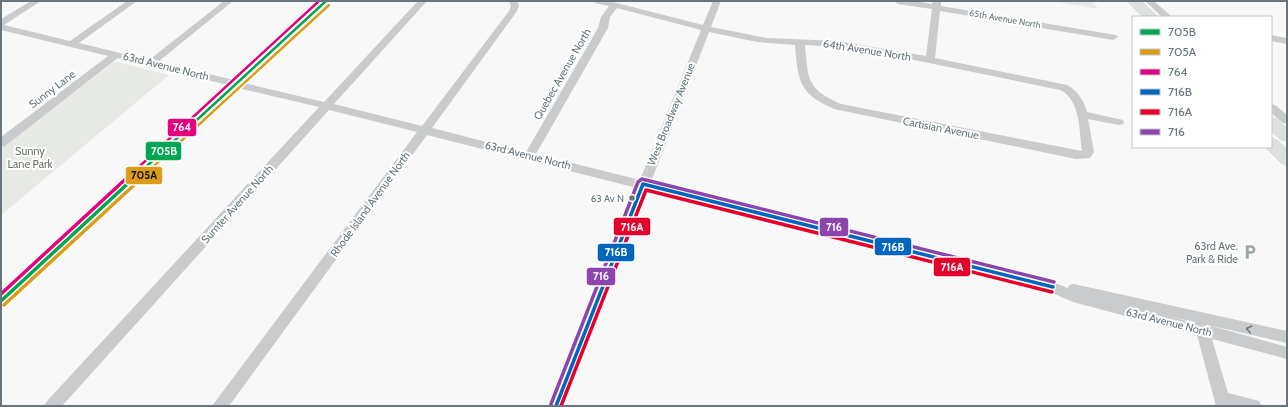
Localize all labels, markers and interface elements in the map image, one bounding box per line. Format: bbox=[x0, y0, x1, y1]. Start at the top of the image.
street label: 65th Avenue North bbox=[968, 7, 1042, 30]
legend bbox=[1132, 16, 1272, 148]
text: 705B bbox=[1168, 24, 1196, 39]
street label: Quebec Avenue North bbox=[530, 26, 594, 122]
street label: 64th Avenue North bbox=[822, 36, 912, 64]
text: 705A bbox=[1168, 44, 1197, 59]
street label: 63rd Avenue North bbox=[121, 49, 211, 83]
street label: West Broadway Avenue bbox=[644, 60, 698, 167]
text: 764 bbox=[1168, 64, 1188, 79]
street label: Sunny Lane bbox=[26, 67, 78, 111]
text: 716B bbox=[1168, 84, 1192, 99]
text: 716A bbox=[1168, 104, 1193, 119]
street label: Cartisian Avenue bbox=[902, 114, 981, 142]
line badge: 764 bbox=[167, 118, 197, 137]
text: 764 bbox=[173, 120, 191, 134]
text: 716 bbox=[1168, 124, 1185, 139]
street label: 63rd Avenue North bbox=[483, 138, 573, 172]
line badge: 705B bbox=[145, 141, 182, 161]
park label: Sunny Lane Park bbox=[8, 144, 53, 171]
text: 705B bbox=[151, 144, 177, 158]
street label: Rhode Island Avenue North bbox=[327, 149, 413, 259]
street label: Sumter Avenue North bbox=[198, 162, 276, 246]
line badge: 705A bbox=[125, 166, 163, 185]
text: 705A bbox=[131, 168, 157, 182]
place label: 63 Av N bbox=[591, 192, 624, 205]
marker: 63 Av N bbox=[627, 193, 637, 203]
line badge: 716A bbox=[613, 217, 651, 236]
line badge: 716 bbox=[819, 217, 849, 237]
text: 716A bbox=[621, 220, 643, 234]
text: 716 bbox=[826, 220, 842, 234]
line badge: 716B bbox=[874, 237, 912, 256]
place label: 63rd Ave. Park & Ride bbox=[1186, 239, 1238, 266]
text: 716B bbox=[882, 240, 904, 254]
line badge: 716B bbox=[597, 243, 635, 262]
parking icon: 63rd Ave. Park & Ride bbox=[1241, 243, 1259, 261]
text: 716B bbox=[605, 245, 627, 259]
line badge: 716A bbox=[933, 257, 971, 277]
text: 716A bbox=[941, 260, 963, 274]
line badge: 716 bbox=[586, 267, 616, 286]
text: 716 bbox=[593, 269, 609, 283]
street label: 63rd Avenue North bbox=[1124, 305, 1214, 339]
one-way arrow bbox=[1246, 326, 1252, 334]

